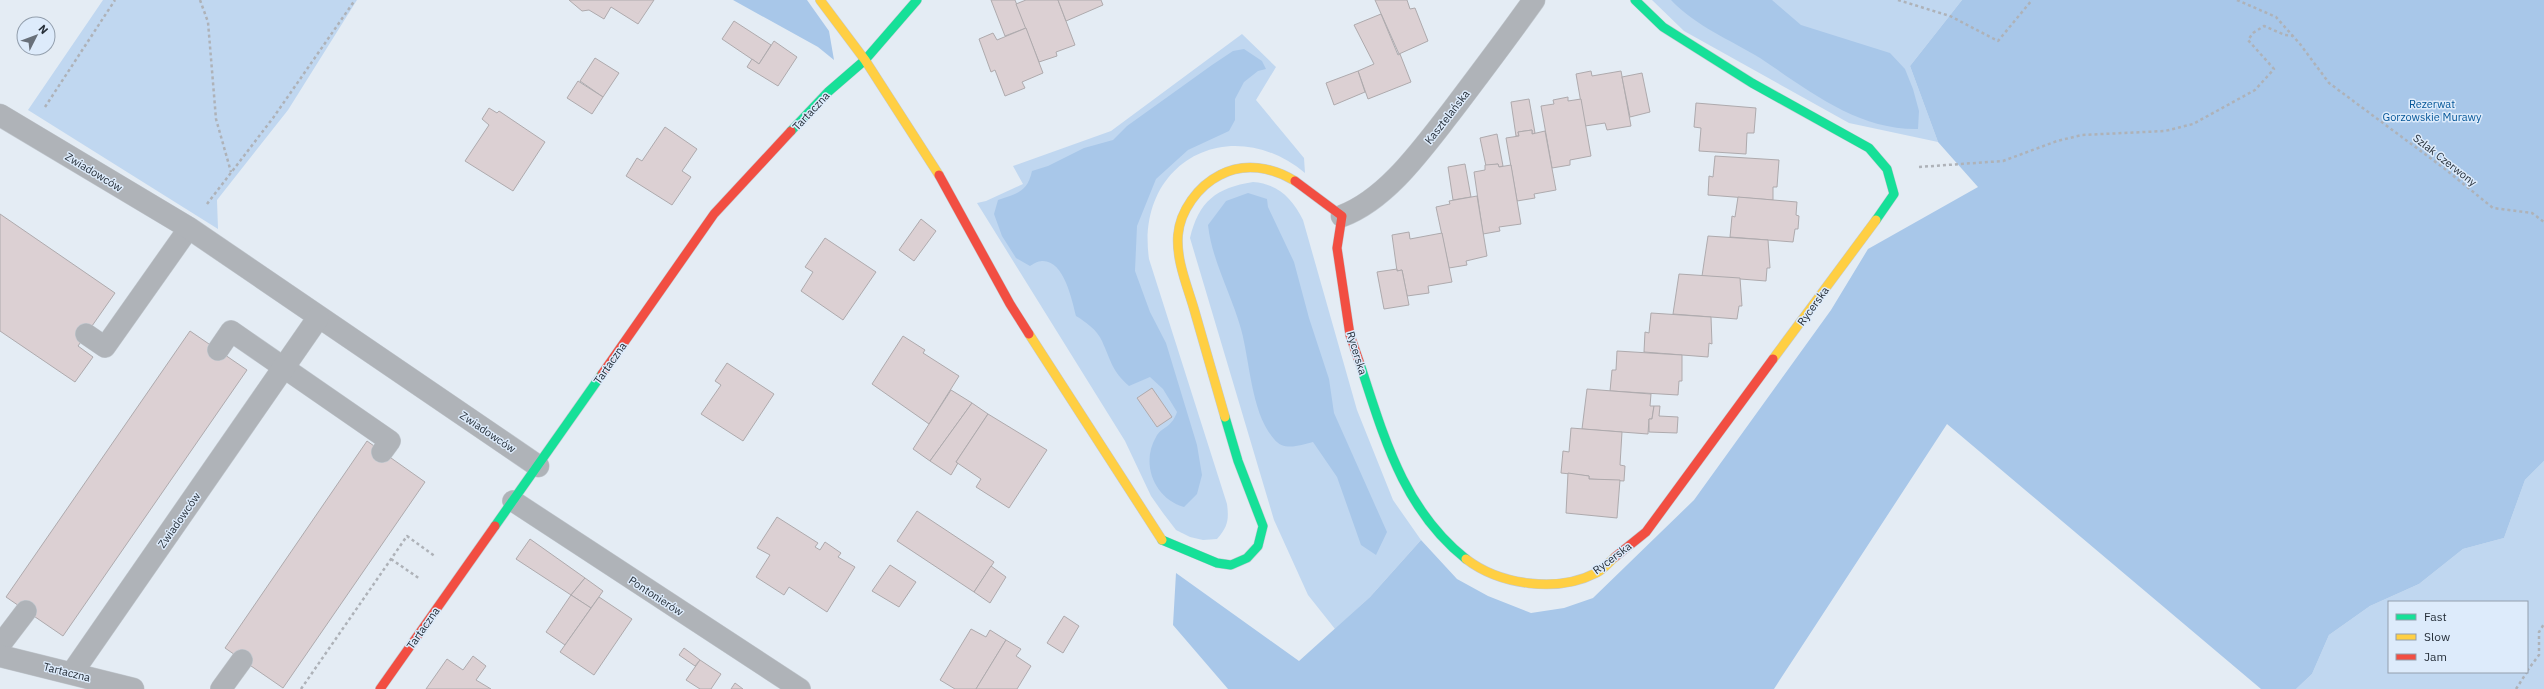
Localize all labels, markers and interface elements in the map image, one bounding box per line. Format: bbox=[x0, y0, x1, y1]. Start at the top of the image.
north arrow bbox=[16, 16, 56, 56]
text: N bbox=[36, 22, 51, 37]
street label: Kasztelańska bbox=[1421, 87, 1473, 147]
street label: Tartaczna bbox=[790, 89, 833, 133]
park label: Rezerwat Gorzowskie Murawy bbox=[2383, 97, 2482, 124]
street label: Szlak Czerwony bbox=[2410, 131, 2480, 190]
street label: Zwiadowców bbox=[63, 149, 126, 195]
street label: Rycerska bbox=[1794, 284, 1832, 328]
street label: Rycerska bbox=[1344, 329, 1370, 377]
street label: Tartaczna bbox=[591, 339, 630, 387]
street label: Zwiadowców bbox=[457, 408, 519, 456]
street label: Zwiadowców bbox=[155, 489, 204, 550]
street label: Rycerska bbox=[1590, 539, 1634, 577]
street label: Pontonierów bbox=[626, 573, 686, 619]
legend bbox=[2388, 601, 2528, 673]
street label: Tartaczna bbox=[404, 604, 443, 652]
text: Fast bbox=[2424, 609, 2447, 624]
text: Slow bbox=[2424, 629, 2450, 644]
text: Jam bbox=[2424, 649, 2447, 664]
street label: Tartaczna bbox=[42, 659, 92, 685]

